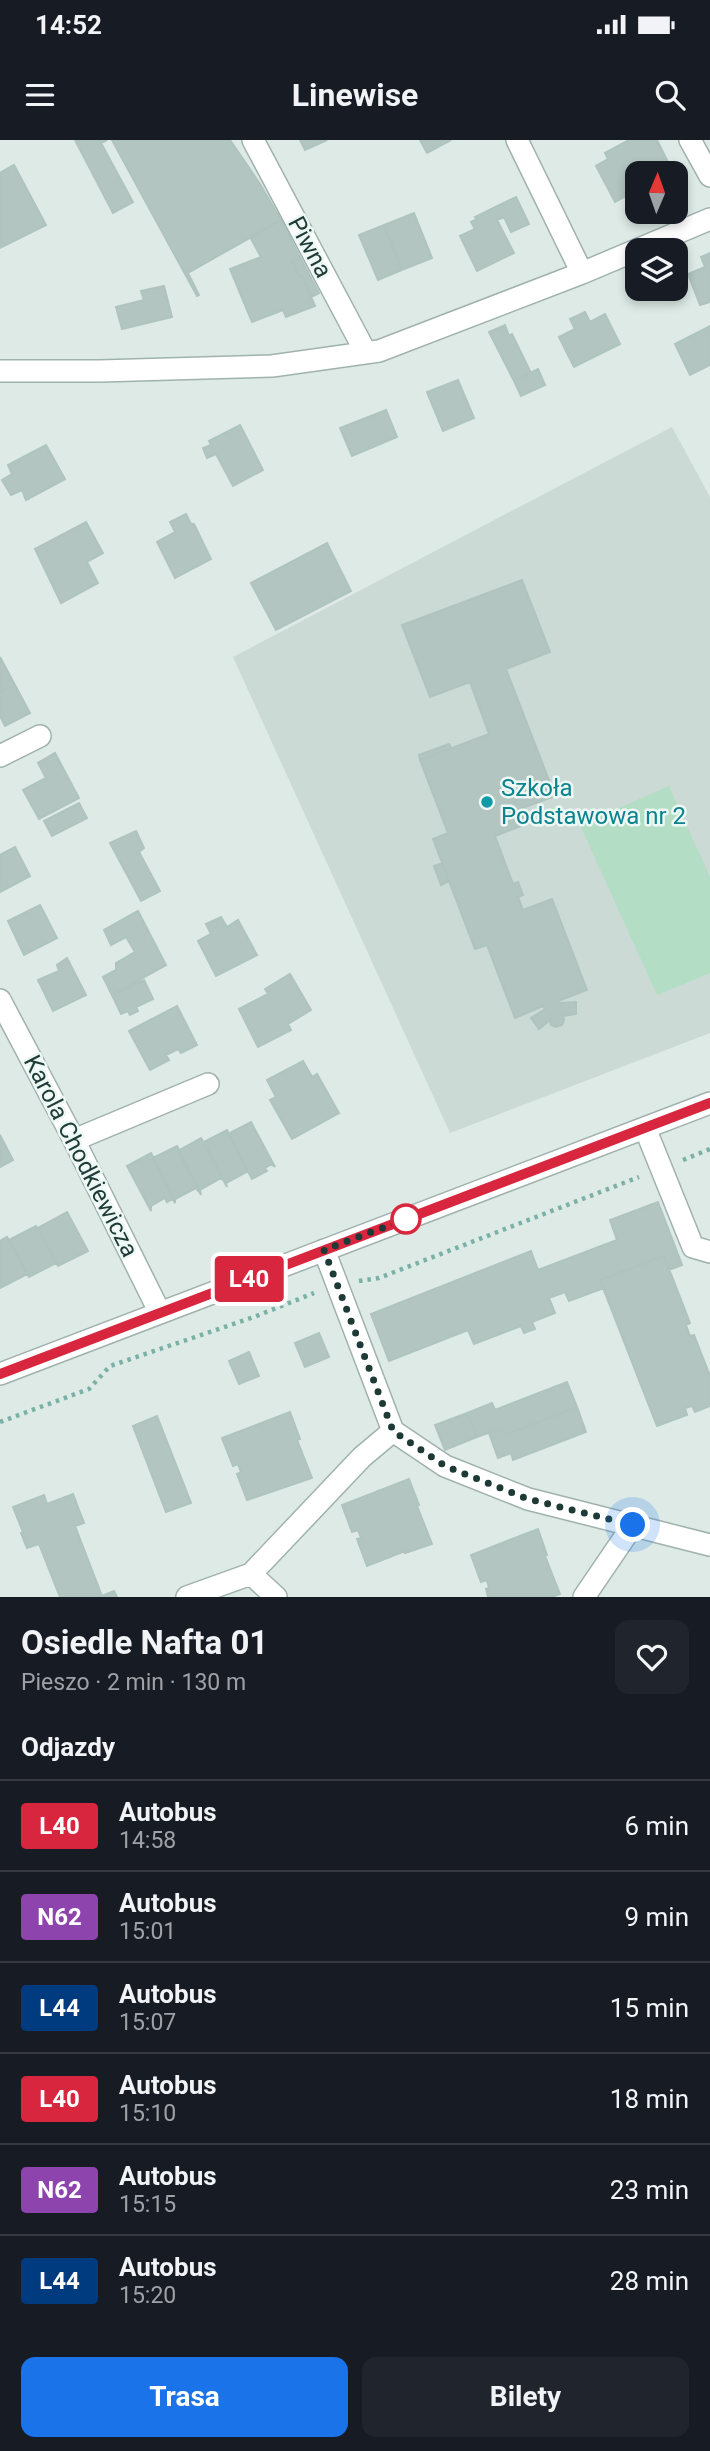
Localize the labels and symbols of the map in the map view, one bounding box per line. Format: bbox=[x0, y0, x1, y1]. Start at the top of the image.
north arrow bbox=[625, 161, 688, 224]
street label: Piwna bbox=[282, 212, 338, 282]
place label: Szkoła Podstawowa nr 2 bbox=[501, 774, 686, 830]
marker: Szkoła Podstawowa nr 2 bbox=[479, 794, 495, 810]
street label: Karola Chodkiewicza bbox=[18, 1050, 144, 1262]
unlabelled marker bbox=[391, 1204, 421, 1234]
line badge: L40 bbox=[209, 1256, 289, 1302]
your location bbox=[615, 1507, 650, 1542]

